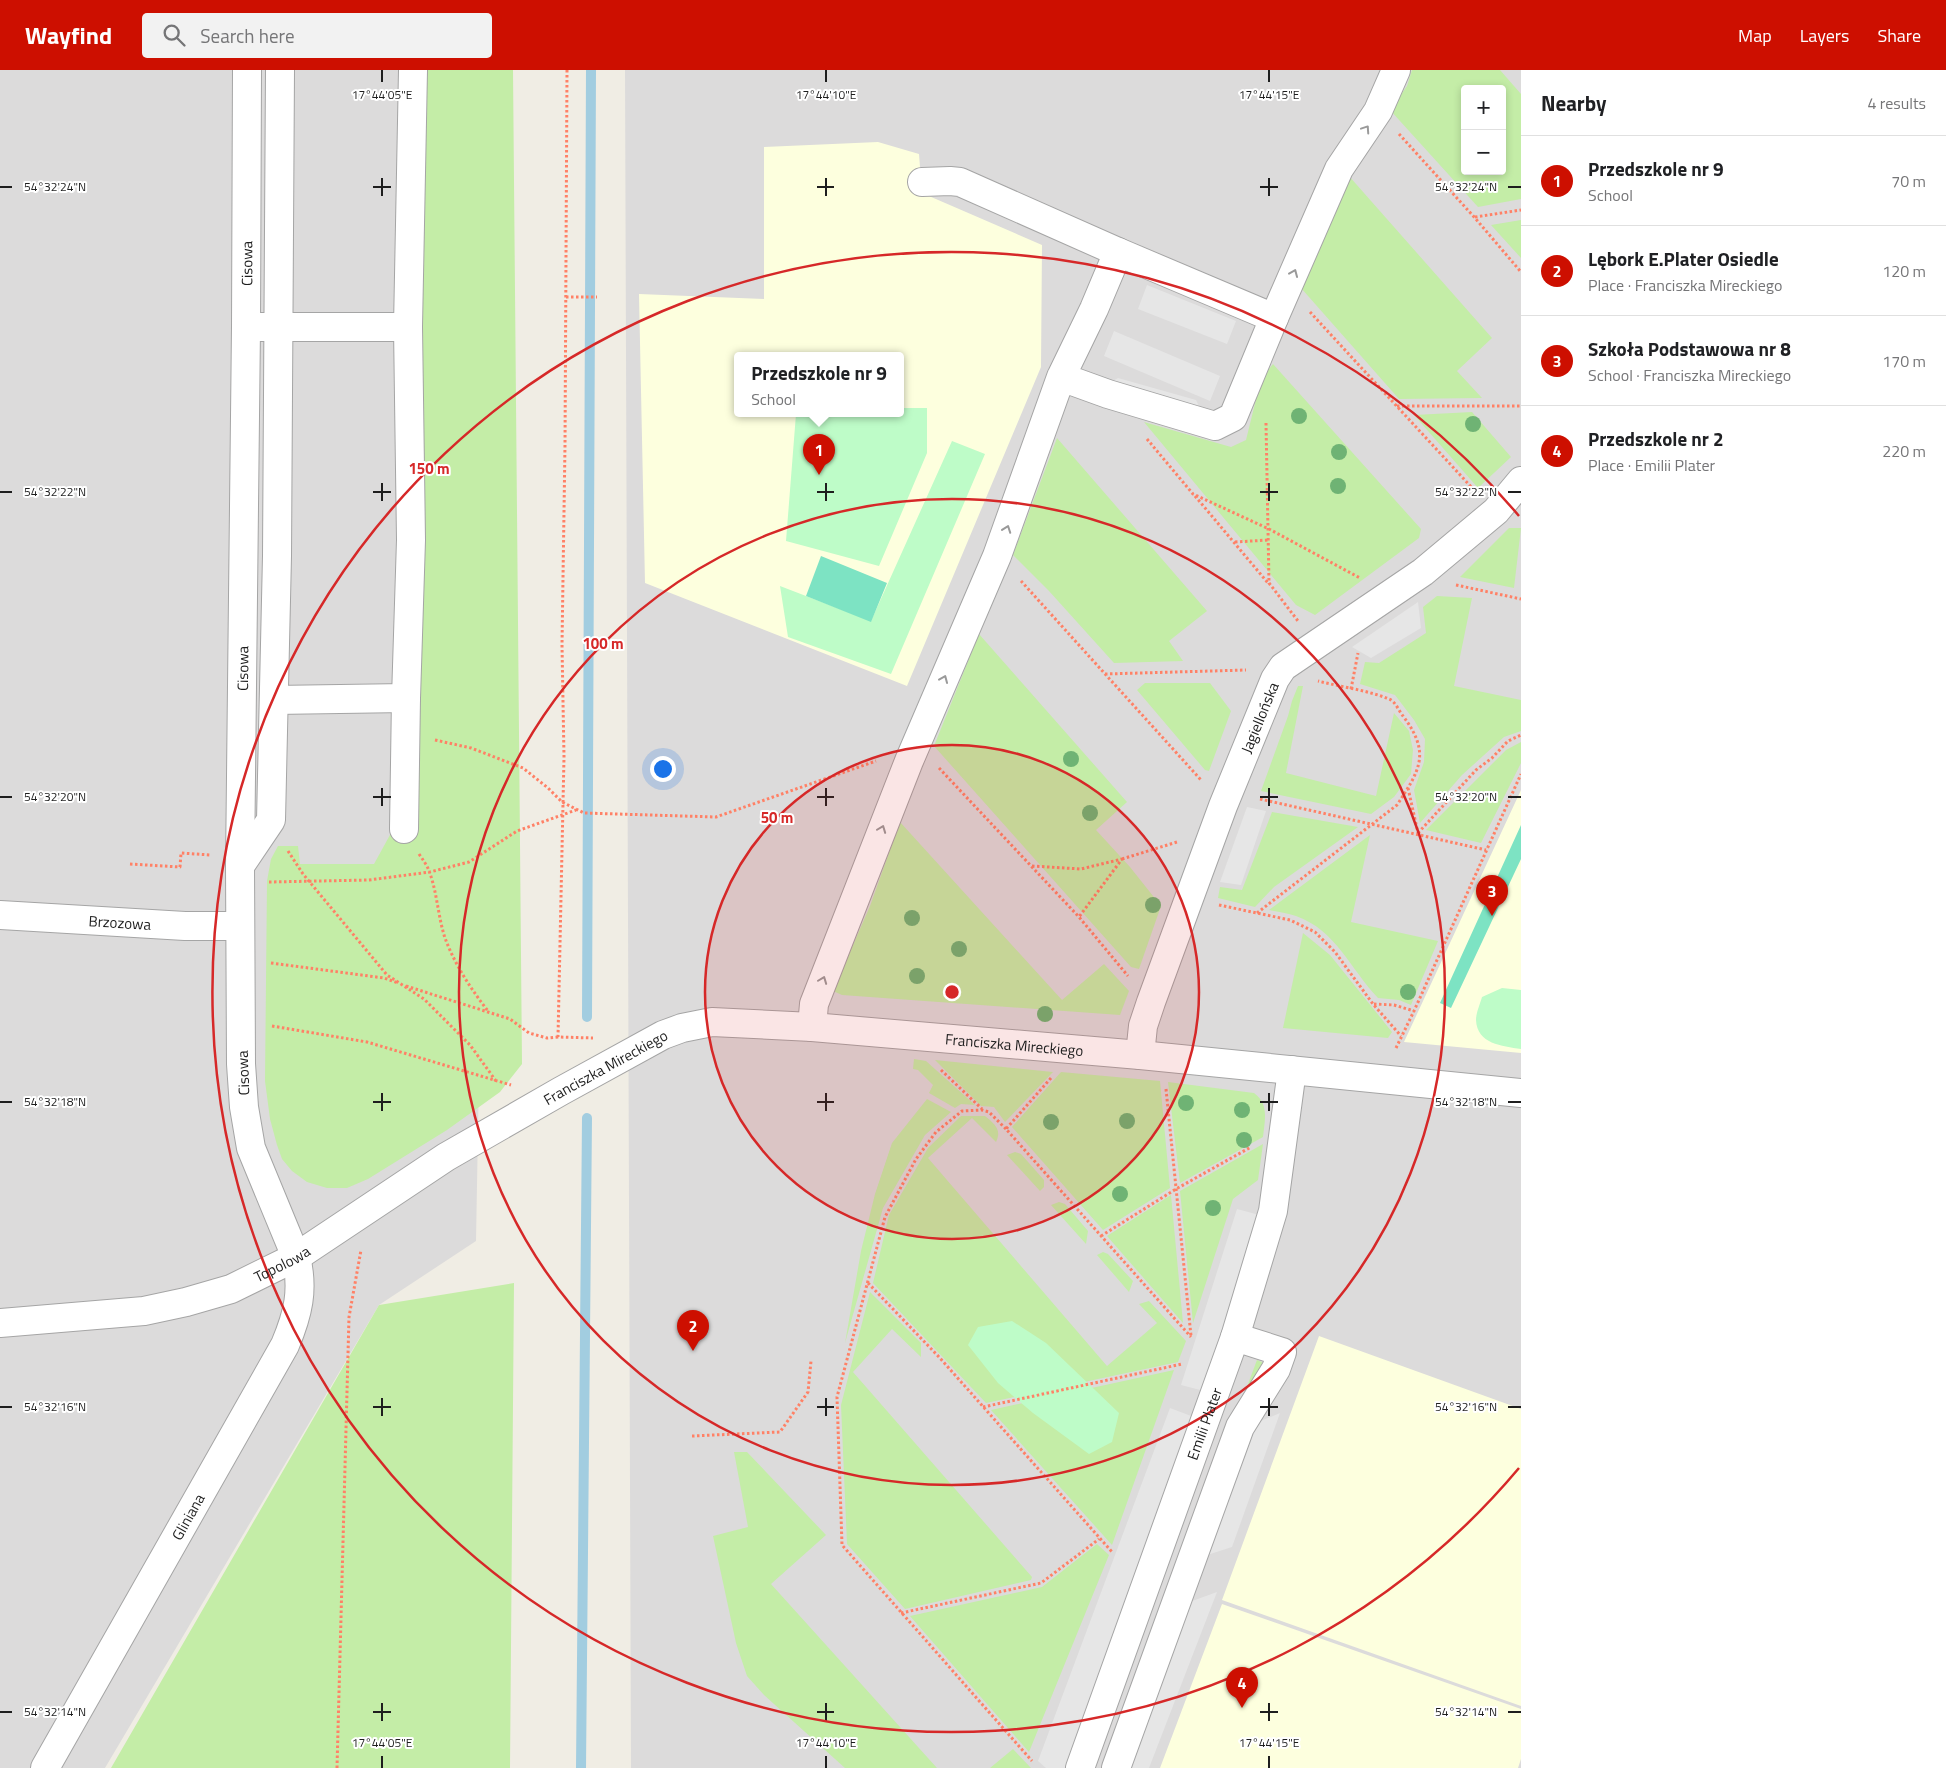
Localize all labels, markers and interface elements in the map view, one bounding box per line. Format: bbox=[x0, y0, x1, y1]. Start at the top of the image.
search box bbox=[142, 13, 492, 58]
text: Wayfind bbox=[25, 17, 112, 53]
icon: search bbox=[160, 21, 188, 49]
text: Search here bbox=[200, 21, 295, 50]
text: Map bbox=[1738, 22, 1772, 49]
text: Layers bbox=[1800, 22, 1849, 49]
text: Share bbox=[1877, 22, 1921, 49]
text: 17°44'05"E bbox=[352, 85, 413, 104]
text: 17°44'10"E bbox=[796, 85, 857, 104]
text: 17°44'15"E bbox=[1239, 85, 1300, 104]
map controls bbox=[1461, 85, 1506, 175]
button: + bbox=[1461, 85, 1506, 130]
text: Nearby bbox=[1541, 87, 1606, 119]
text: 4 results bbox=[1867, 91, 1926, 115]
one-way arrow bbox=[1360, 125, 1369, 134]
button: − bbox=[1461, 130, 1506, 175]
text: Przedszkole nr 9 bbox=[1588, 154, 1724, 183]
text: 1 bbox=[1553, 169, 1561, 193]
text: 70 m bbox=[1891, 169, 1926, 193]
text: 54°32'24"N bbox=[24, 177, 86, 196]
text: 54°32'24"N bbox=[1435, 177, 1497, 196]
text: School bbox=[1588, 183, 1633, 207]
street label: Cisowa bbox=[235, 240, 258, 286]
text: Lębork E.Plater Osiedle bbox=[1588, 244, 1779, 273]
text: 2 bbox=[1553, 259, 1561, 283]
text: 120 m bbox=[1882, 259, 1926, 283]
one-way arrow bbox=[1288, 270, 1298, 278]
text: Place · Franciszka Mireckiego bbox=[1588, 273, 1783, 297]
text: Szkoła Podstawowa nr 8 bbox=[1588, 334, 1791, 363]
text: 3 bbox=[1553, 349, 1561, 373]
text: 170 m bbox=[1882, 349, 1926, 373]
popup bbox=[734, 352, 904, 417]
text: Przedszkole nr 9 bbox=[751, 358, 887, 387]
text: School · Franciszka Mireckiego bbox=[1588, 363, 1791, 387]
text: School bbox=[751, 387, 796, 411]
text: Przedszkole nr 2 bbox=[1588, 424, 1724, 453]
pin: 1 bbox=[803, 434, 835, 475]
text: 4 bbox=[1553, 439, 1561, 463]
text: 220 m bbox=[1882, 439, 1926, 463]
text: Place · Emilii Plater bbox=[1588, 453, 1715, 477]
text: 150 m bbox=[408, 457, 450, 480]
text: 54°32'22"N bbox=[24, 482, 86, 501]
text: 54°32'22"N bbox=[1435, 482, 1497, 501]
one-way arrow bbox=[1001, 525, 1011, 534]
text: 100 m bbox=[582, 632, 624, 655]
street label: Cisowa bbox=[230, 645, 254, 691]
one-way arrow bbox=[938, 675, 949, 684]
street label: Jagiellońska bbox=[1234, 678, 1284, 756]
your location bbox=[650, 756, 676, 782]
text: 54°32'20"N bbox=[24, 787, 86, 806]
text: 54°32'20"N bbox=[1435, 787, 1497, 806]
text: 50 m bbox=[761, 806, 793, 829]
one-way arrow bbox=[876, 825, 887, 834]
pin: 3 bbox=[1476, 875, 1508, 916]
street label: Brzozowa bbox=[88, 909, 152, 935]
one-way arrow bbox=[817, 976, 827, 985]
centre of rings bbox=[943, 983, 961, 1001]
street label: Franciszka Mireckiego bbox=[539, 1023, 672, 1110]
street label: Franciszka Mireckiego bbox=[944, 1027, 1085, 1062]
street label: Cisowa bbox=[231, 1050, 255, 1096]
text: 54°32'18"N bbox=[24, 1092, 86, 1111]
text: 54°32'18"N bbox=[1435, 1092, 1497, 1111]
street label: Topolowa bbox=[250, 1239, 315, 1288]
pin: 2 bbox=[677, 1310, 709, 1351]
street label: Emilii Plater bbox=[1180, 1384, 1227, 1463]
text: 54°32'16"N bbox=[24, 1397, 86, 1416]
text: 54°32'16"N bbox=[1435, 1397, 1497, 1416]
street label: Gliniana bbox=[165, 1489, 210, 1544]
pin: 4 bbox=[1226, 1667, 1258, 1708]
text: 54°32'14"N bbox=[24, 1702, 86, 1721]
text: 54°32'14"N bbox=[1435, 1702, 1497, 1721]
text: 17°44'05"E bbox=[352, 1733, 413, 1752]
text: 17°44'10"E bbox=[796, 1733, 857, 1752]
text: 17°44'15"E bbox=[1239, 1733, 1300, 1752]

